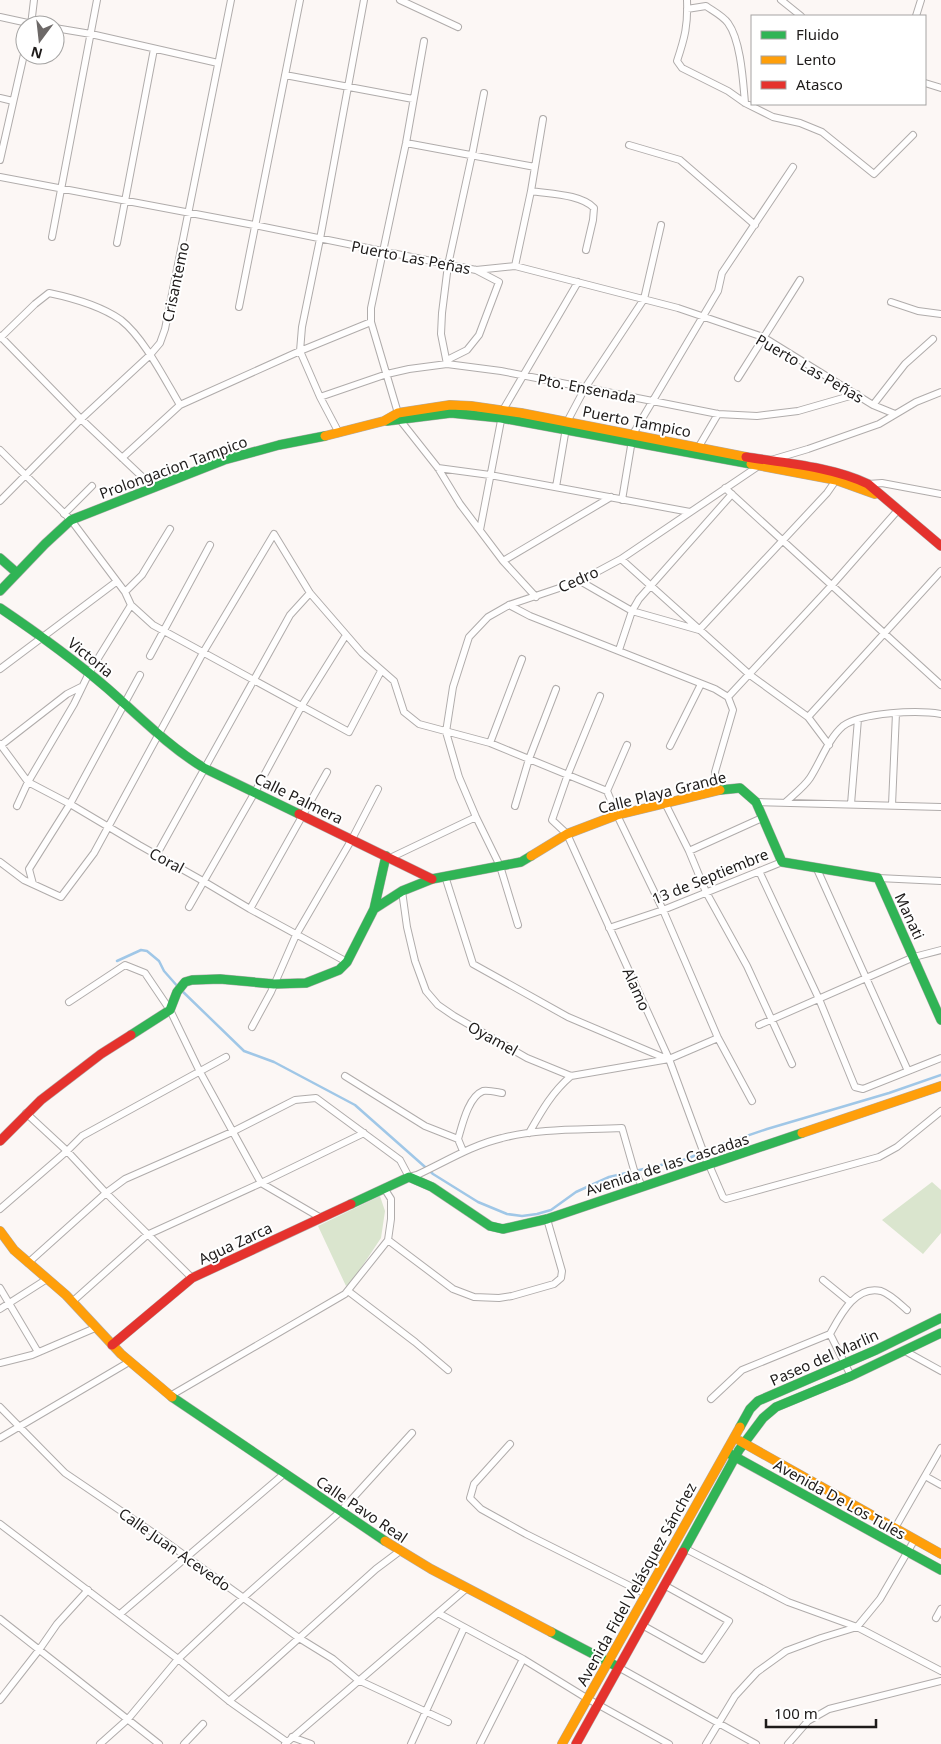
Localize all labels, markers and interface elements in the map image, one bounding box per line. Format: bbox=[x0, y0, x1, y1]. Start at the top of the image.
north arrow bbox=[15, 15, 65, 65]
legend bbox=[751, 15, 926, 105]
text: Fluido bbox=[796, 24, 839, 44]
text: N bbox=[29, 42, 44, 64]
text: Lento bbox=[796, 49, 836, 69]
text: Atasco bbox=[796, 74, 843, 94]
street label: Puerto Las Peñas bbox=[350, 236, 472, 278]
street label: Crisantemo bbox=[157, 240, 193, 324]
street label: Puerto Las Peñas bbox=[753, 329, 867, 407]
street label: Pto. Ensenada bbox=[536, 369, 638, 407]
street label: Puerto Tampico bbox=[581, 401, 693, 441]
street label: Prolongacion Tampico bbox=[96, 431, 250, 503]
street label: Cedro bbox=[555, 561, 601, 597]
street label: Victoria bbox=[64, 633, 118, 681]
street label: Calle Playa Grande bbox=[596, 766, 728, 818]
street label: Calle Palmera bbox=[251, 768, 347, 828]
street label: Coral bbox=[146, 843, 188, 877]
street label: 13 de Septiembre bbox=[649, 844, 771, 908]
street label: Manati bbox=[891, 890, 929, 942]
street label: Alamo bbox=[619, 964, 655, 1014]
street label: Oyamel bbox=[464, 1016, 522, 1060]
street label: Avenida de las Cascadas bbox=[583, 1128, 751, 1200]
street label: Agua Zarca bbox=[195, 1217, 275, 1269]
street label: Paseo del Marlin bbox=[767, 1324, 881, 1390]
street label: Avenida De Los Tules bbox=[770, 1454, 910, 1544]
street label: Calle Pavo Real bbox=[312, 1471, 412, 1547]
street label: Avenida Fidel Velásquez Sánchez bbox=[572, 1479, 700, 1689]
street label: Calle Juan Acevedo bbox=[115, 1503, 235, 1595]
scale bar bbox=[766, 1696, 876, 1728]
text: 100 m bbox=[774, 1703, 818, 1723]

